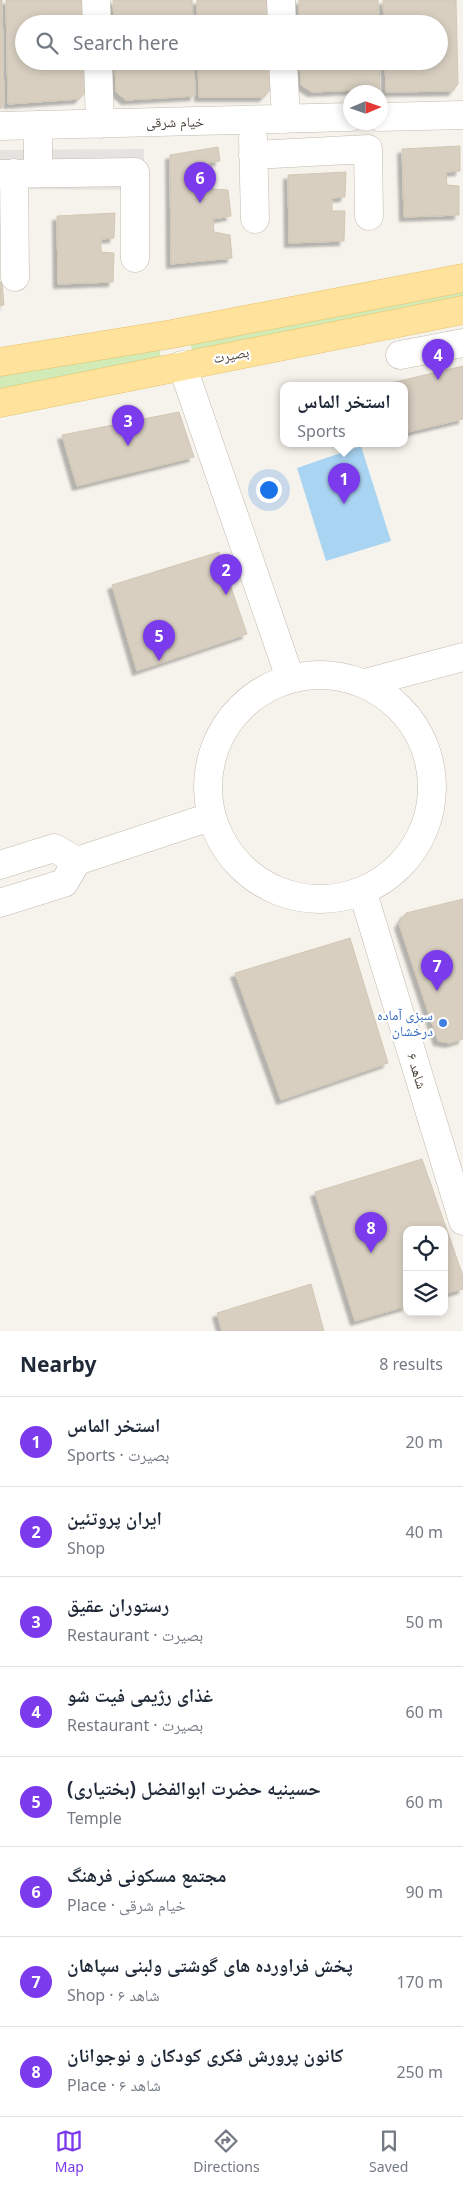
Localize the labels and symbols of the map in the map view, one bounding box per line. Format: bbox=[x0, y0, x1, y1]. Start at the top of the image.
north arrow bbox=[343, 85, 388, 130]
street label: خیام شرقی bbox=[146, 111, 204, 133]
pin: 6 bbox=[184, 162, 216, 203]
pin: 4 bbox=[422, 339, 454, 380]
street label: بصیرت bbox=[211, 342, 251, 367]
pin: 3 bbox=[112, 405, 144, 446]
pin: 1 bbox=[328, 463, 360, 504]
your location bbox=[256, 477, 282, 503]
pin: 2 bbox=[210, 554, 242, 595]
pin: 5 bbox=[143, 620, 175, 661]
pin: 7 bbox=[421, 950, 453, 991]
place label: سبزی آماده درخشان bbox=[377, 1005, 433, 1040]
marker: سبزی آماده درخشان bbox=[437, 1017, 449, 1029]
street label: شاهد ۶ bbox=[403, 1051, 432, 1091]
pin: 8 bbox=[355, 1212, 387, 1253]

